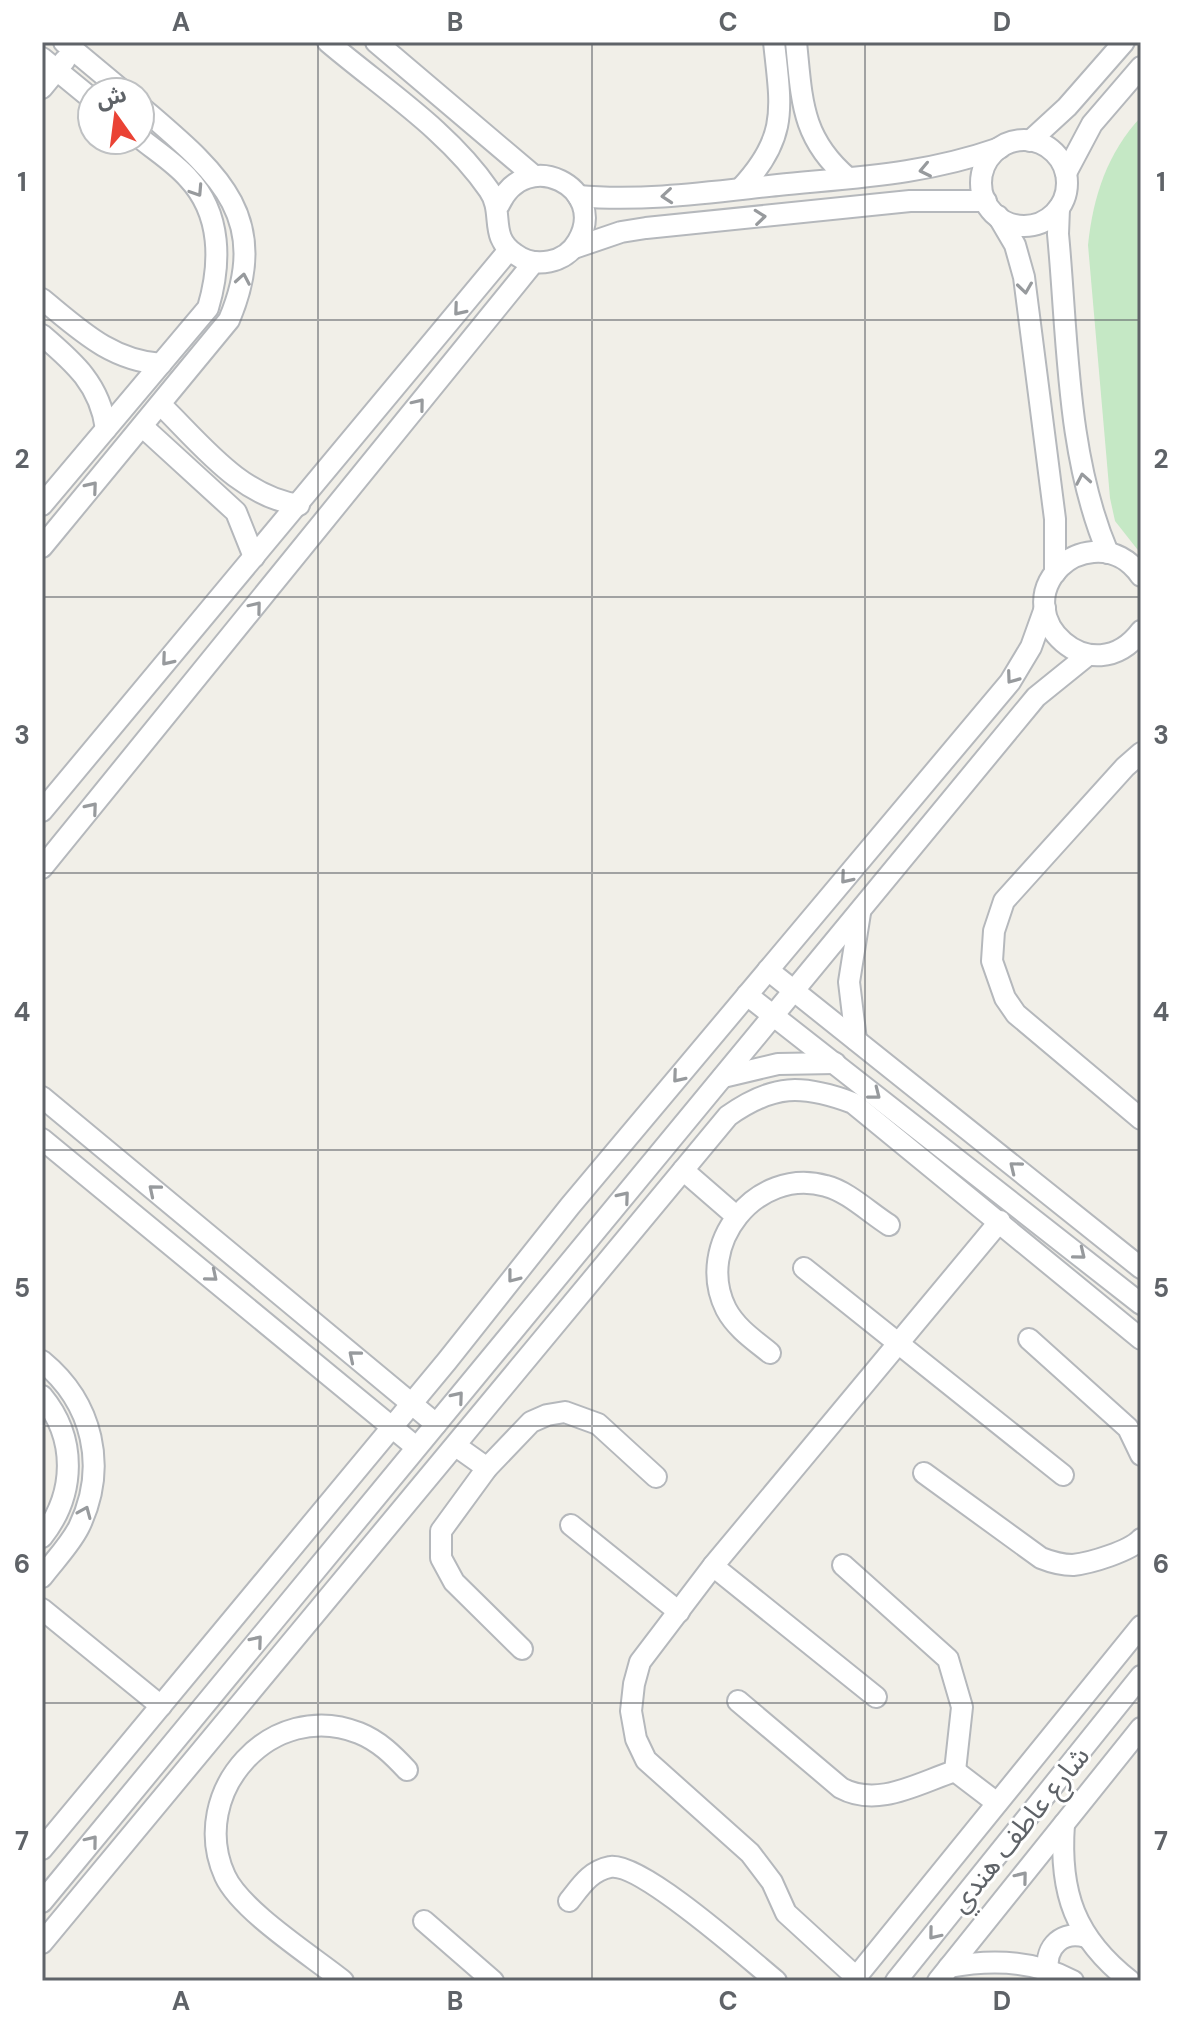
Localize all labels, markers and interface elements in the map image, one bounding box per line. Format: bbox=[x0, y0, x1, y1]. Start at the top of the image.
text: A bbox=[172, 5, 190, 39]
text: B bbox=[447, 5, 463, 39]
text: C bbox=[718, 5, 738, 39]
text: D bbox=[993, 5, 1011, 39]
north arrow bbox=[76, 76, 156, 156]
text: ش bbox=[93, 79, 129, 115]
one-way arrow bbox=[919, 161, 932, 178]
text: 1 bbox=[17, 165, 27, 199]
text: 1 bbox=[1156, 165, 1166, 199]
one-way arrow bbox=[187, 182, 202, 196]
one-way arrow bbox=[660, 187, 673, 204]
one-way arrow bbox=[754, 209, 767, 226]
one-way arrow bbox=[234, 272, 251, 285]
one-way arrow bbox=[1016, 281, 1033, 295]
one-way arrow bbox=[454, 301, 469, 315]
one-way arrow bbox=[410, 399, 424, 414]
text: 2 bbox=[14, 442, 30, 476]
text: 2 bbox=[1153, 442, 1169, 476]
one-way arrow bbox=[1076, 472, 1093, 486]
one-way arrow bbox=[82, 482, 97, 497]
one-way arrow bbox=[246, 601, 261, 616]
one-way arrow bbox=[162, 651, 177, 665]
one-way arrow bbox=[1007, 669, 1022, 684]
text: 3 bbox=[14, 718, 30, 752]
text: 3 bbox=[1153, 718, 1169, 752]
one-way arrow bbox=[82, 803, 97, 817]
one-way arrow bbox=[841, 869, 856, 883]
text: 4 bbox=[14, 995, 30, 1029]
text: 4 bbox=[1153, 995, 1169, 1029]
one-way arrow bbox=[673, 1067, 688, 1082]
one-way arrow bbox=[866, 1084, 880, 1099]
one-way arrow bbox=[1009, 1162, 1024, 1176]
one-way arrow bbox=[149, 1185, 163, 1200]
one-way arrow bbox=[614, 1192, 629, 1206]
one-way arrow bbox=[1071, 1244, 1085, 1259]
one-way arrow bbox=[202, 1266, 217, 1281]
one-way arrow bbox=[508, 1268, 523, 1282]
text: 5 bbox=[14, 1271, 30, 1305]
text: 5 bbox=[1153, 1271, 1169, 1305]
one-way arrow bbox=[348, 1352, 363, 1366]
one-way arrow bbox=[448, 1392, 463, 1406]
one-way arrow bbox=[75, 1506, 92, 1520]
text: 6 bbox=[14, 1547, 30, 1581]
text: 6 bbox=[1153, 1547, 1169, 1581]
one-way arrow bbox=[247, 1635, 262, 1650]
street label: شارع عاطف هندي bbox=[941, 1739, 1100, 1922]
text: 7 bbox=[15, 1824, 29, 1858]
text: 7 bbox=[1154, 1824, 1168, 1858]
one-way arrow bbox=[82, 1835, 96, 1850]
one-way arrow bbox=[1012, 1871, 1026, 1886]
one-way arrow bbox=[930, 1924, 944, 1939]
text: A bbox=[172, 1984, 190, 2018]
text: B bbox=[447, 1984, 463, 2018]
text: C bbox=[718, 1984, 738, 2018]
text: D bbox=[993, 1984, 1011, 2018]

